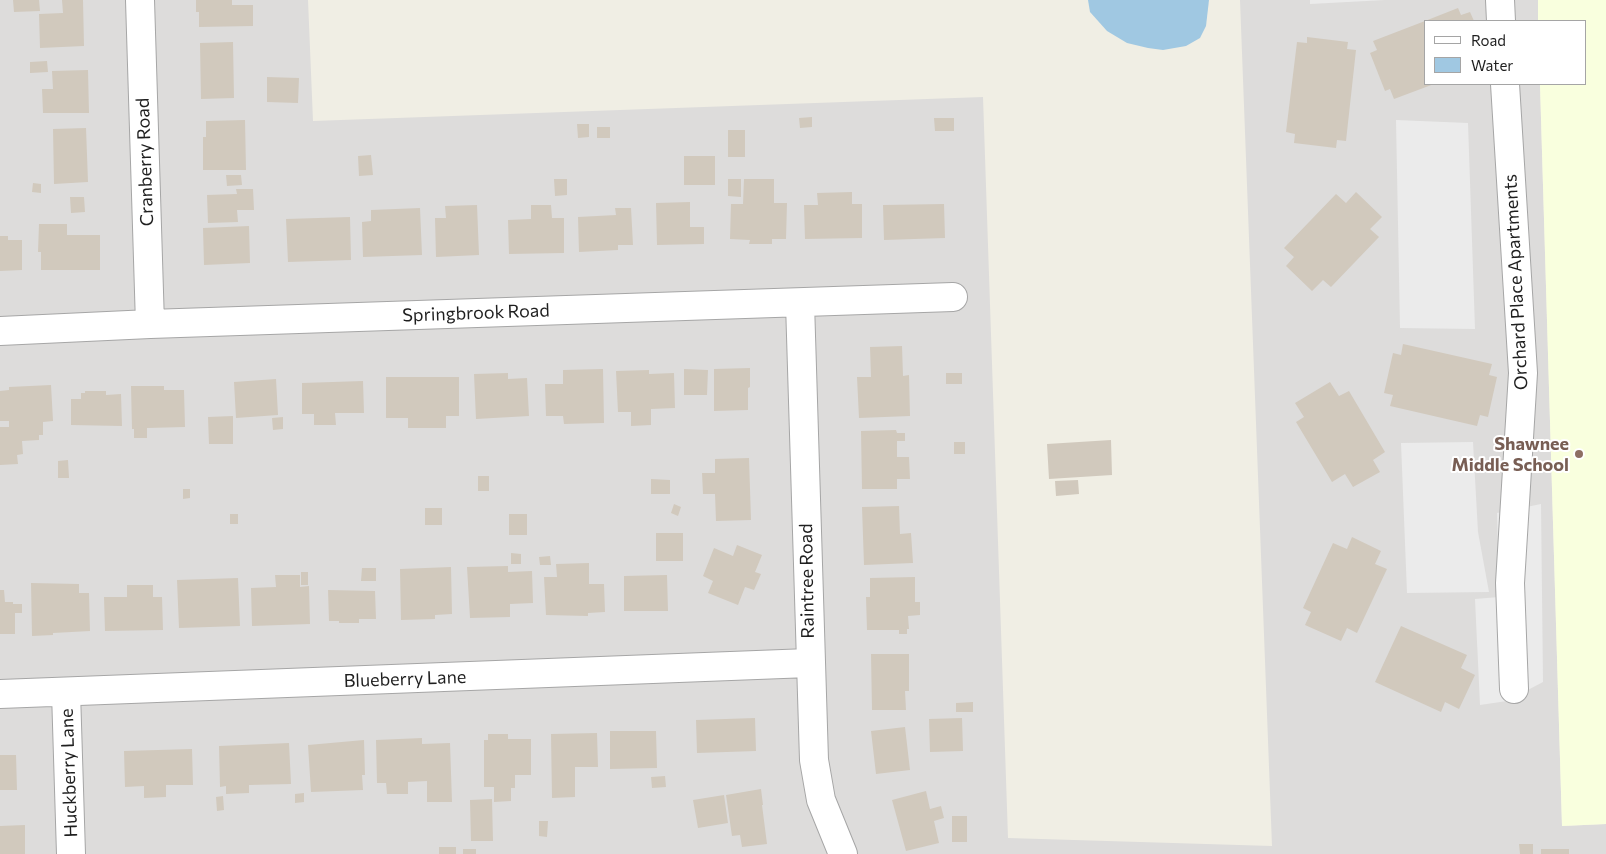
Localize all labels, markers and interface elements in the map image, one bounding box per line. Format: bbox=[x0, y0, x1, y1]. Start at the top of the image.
legend bbox=[1424, 20, 1586, 85]
text: Road bbox=[1471, 31, 1506, 49]
text: Water bbox=[1471, 56, 1513, 74]
street label: Cranberry Road bbox=[132, 97, 158, 227]
street label: Orchard Place Apartments bbox=[1500, 173, 1532, 391]
street label: Springbrook Road bbox=[402, 300, 550, 326]
place label: Shawnee Middle School bbox=[1451, 433, 1569, 476]
marker: Shawnee Middle School bbox=[1573, 448, 1585, 460]
street label: Raintree Road bbox=[795, 523, 819, 639]
street label: Blueberry Lane bbox=[343, 666, 467, 692]
street label: Huckberry Lane bbox=[56, 708, 82, 838]

